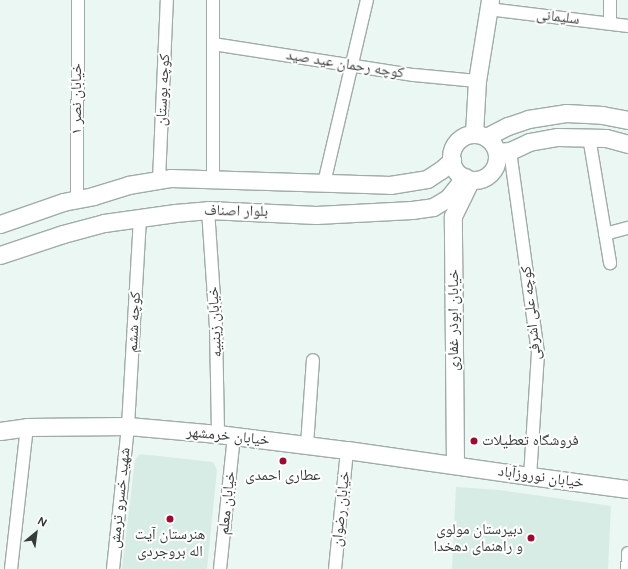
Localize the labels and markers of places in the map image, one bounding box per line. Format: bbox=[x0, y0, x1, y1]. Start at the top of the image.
place label: فروشگاه تعطیلات bbox=[482, 432, 579, 450]
marker: فروشگاه تعطیلات bbox=[469, 436, 479, 446]
marker: عطاری احمدی bbox=[278, 456, 288, 466]
place label: عطاری احمدی bbox=[245, 467, 321, 485]
marker: هنرستان آیت اله بروجردی bbox=[165, 514, 175, 524]
place label: دبیرستان مولوی و راهنمای دهخدا bbox=[433, 520, 523, 555]
place label: هنرستان آیت اله بروجردی bbox=[135, 525, 205, 560]
marker: دبیرستان مولوی و راهنمای دهخدا bbox=[526, 533, 536, 543]

